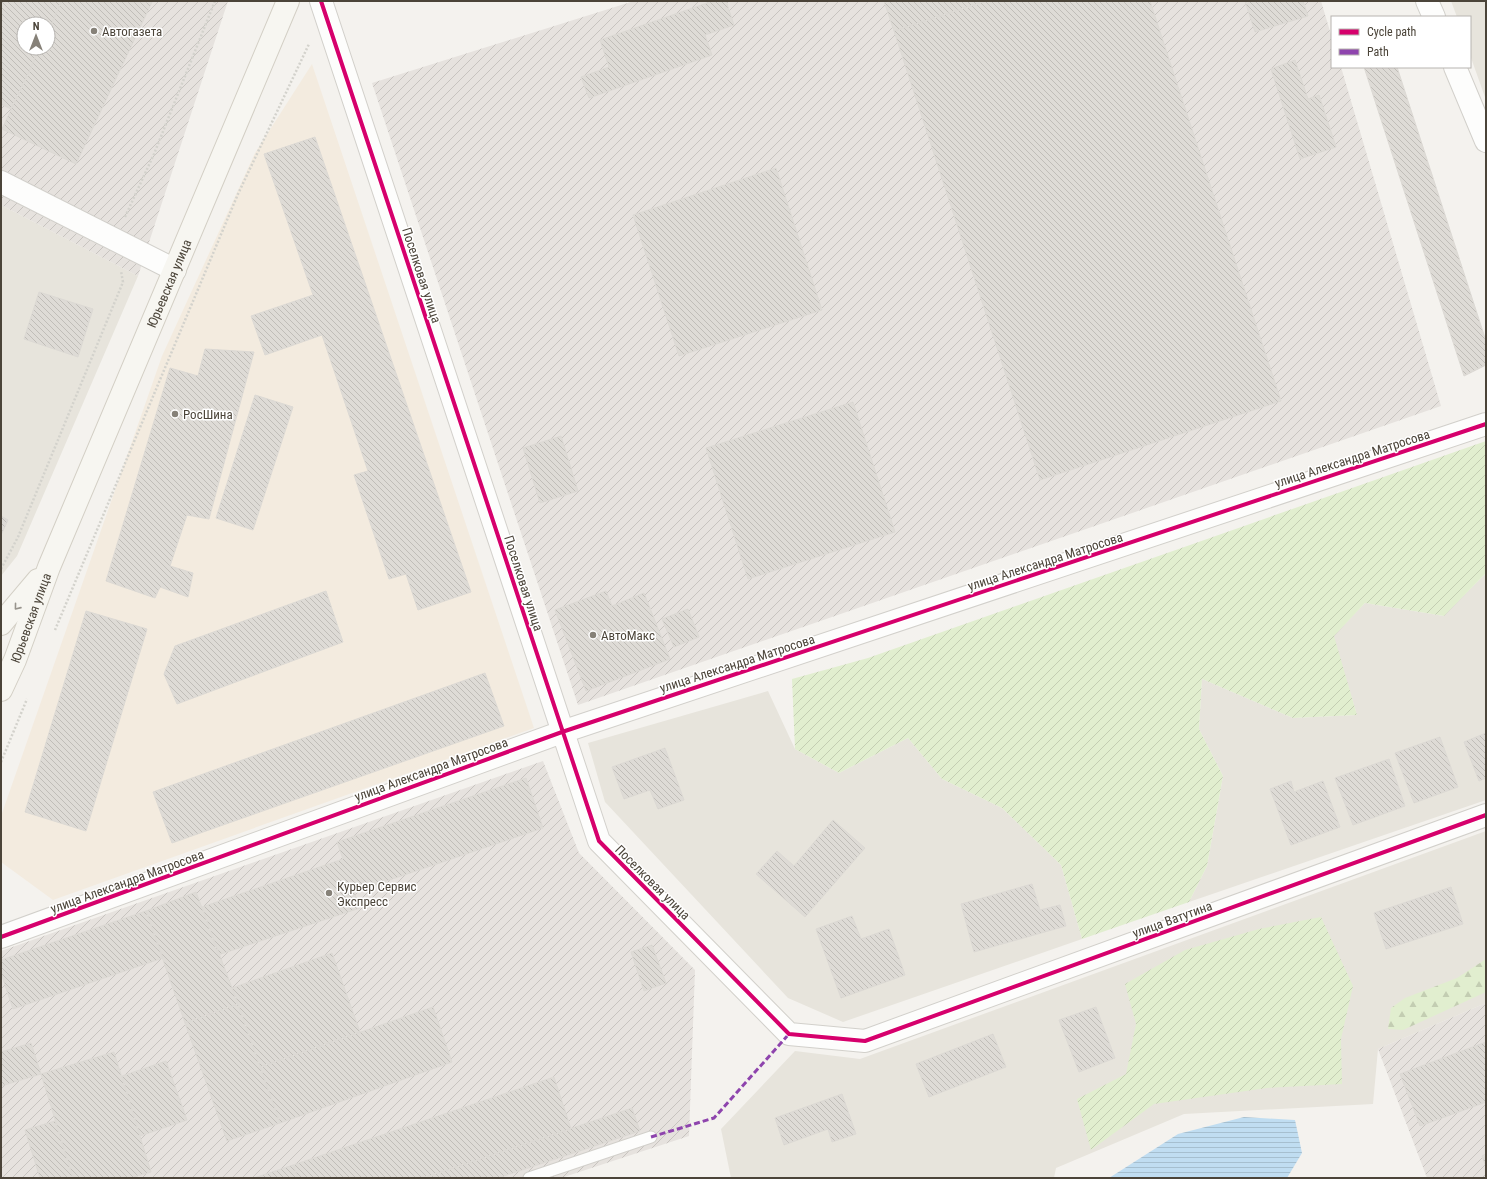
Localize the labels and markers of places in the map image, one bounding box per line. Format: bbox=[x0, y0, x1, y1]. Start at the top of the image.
place label: Автогазета bbox=[102, 24, 162, 39]
marker: Автогазета bbox=[89, 26, 99, 36]
place label: РосШина bbox=[183, 407, 233, 422]
marker: РосШина bbox=[170, 409, 180, 419]
place label: АвтоМакс bbox=[601, 628, 655, 643]
marker: АвтоМакс bbox=[588, 630, 598, 640]
place label: Курьер Сервис Экспресс bbox=[337, 879, 417, 909]
marker: Курьер Сервис Экспресс bbox=[324, 888, 334, 898]

